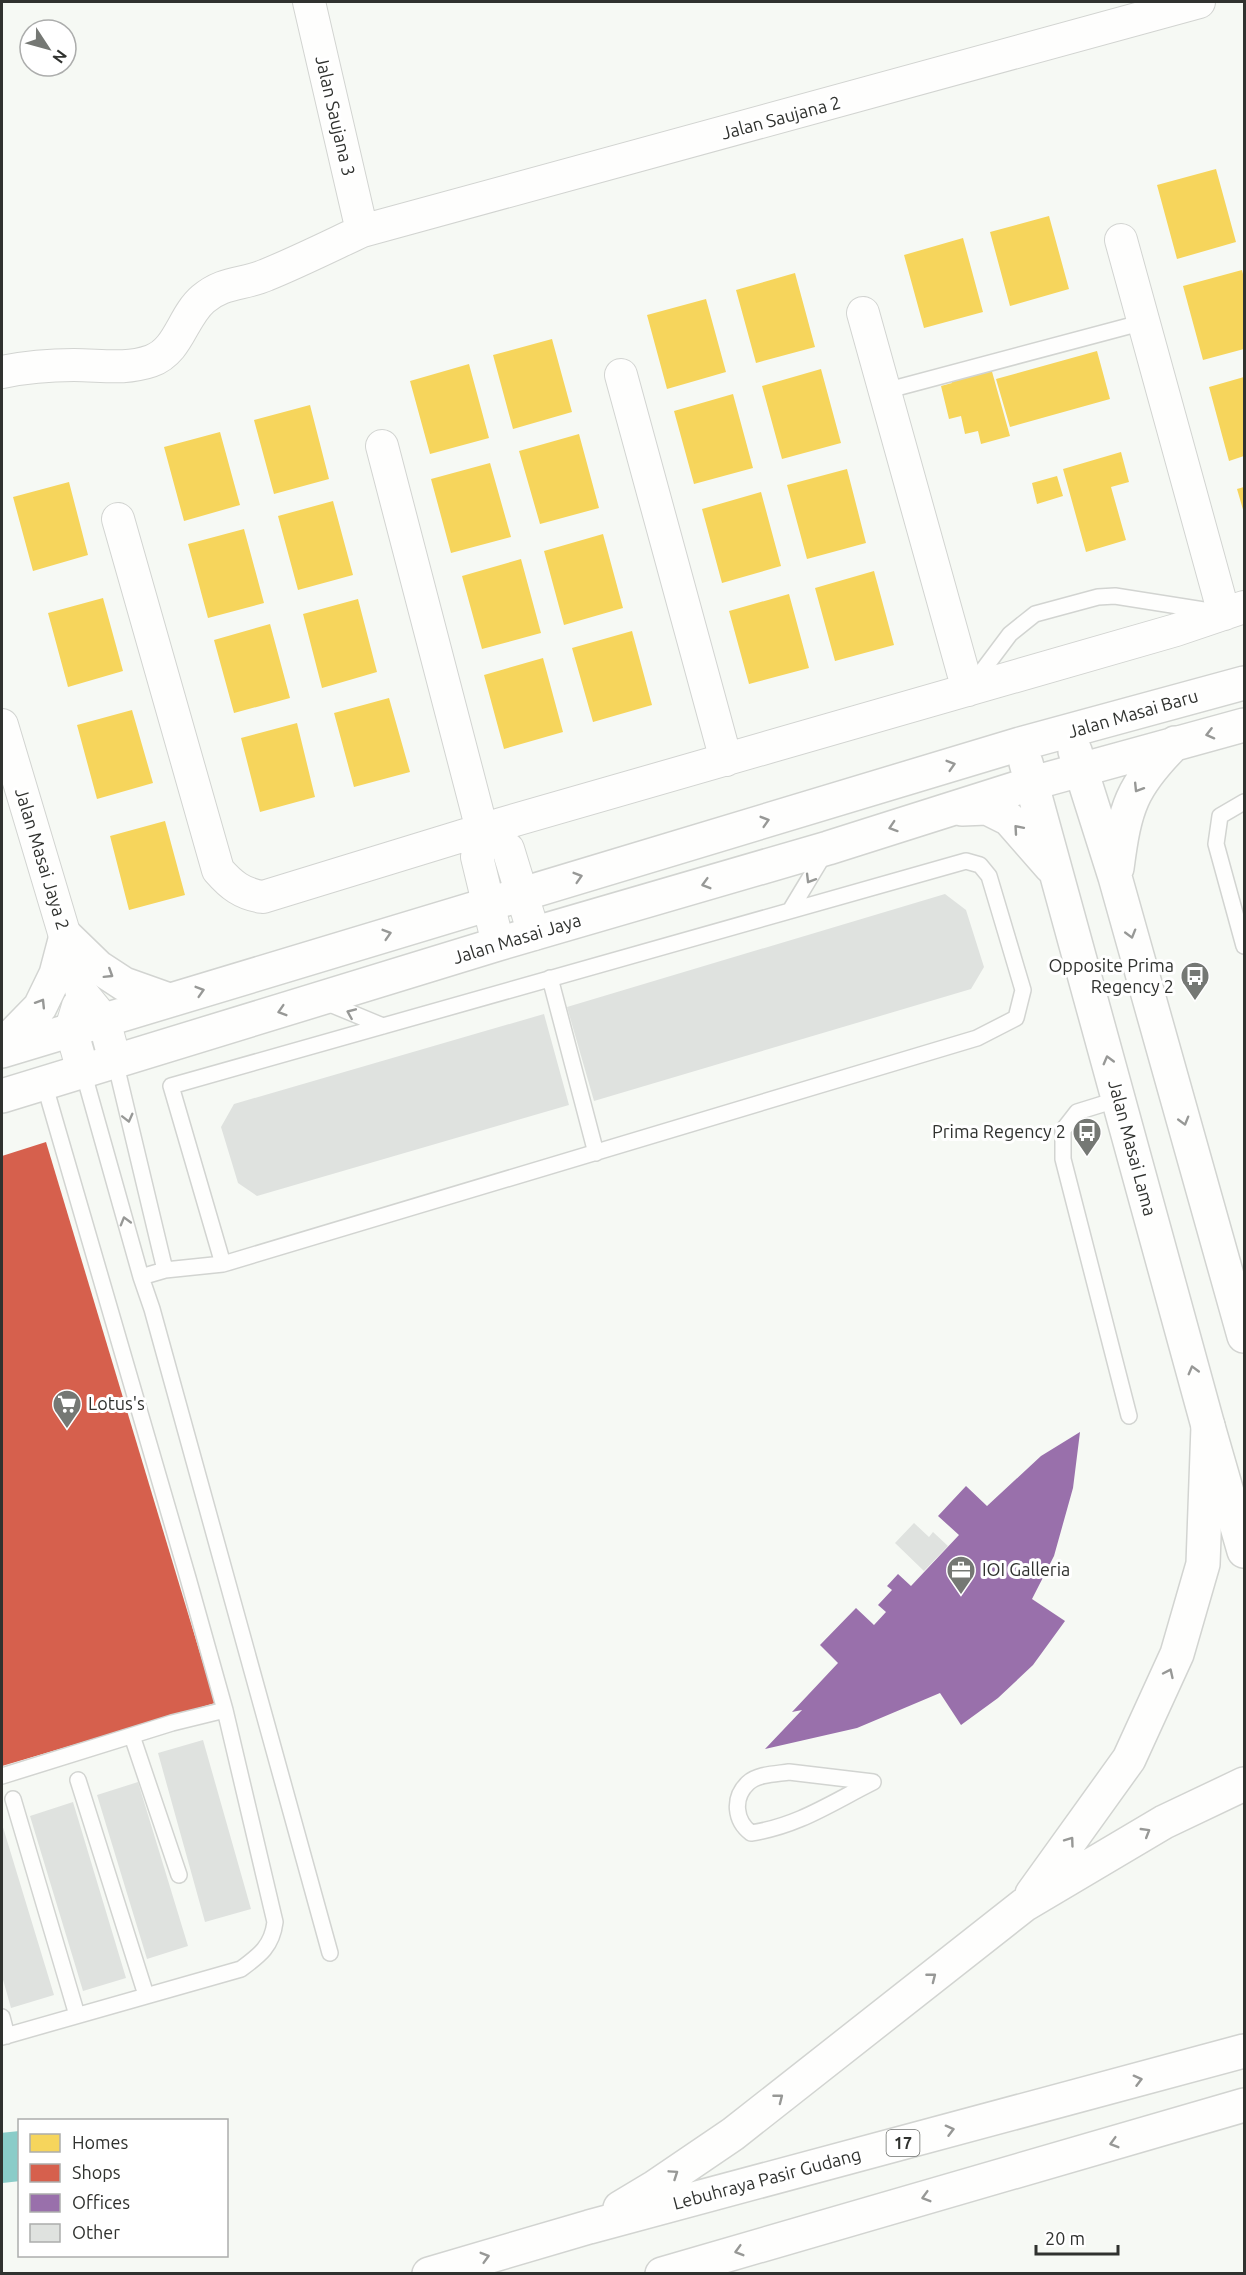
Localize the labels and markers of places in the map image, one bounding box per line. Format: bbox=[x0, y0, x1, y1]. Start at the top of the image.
place label: Opposite Prima Regency 2 bbox=[1048, 955, 1174, 996]
bus stop icon: Opposite Prima Regency 2 bbox=[1179, 960, 1211, 1002]
bus stop icon: Prima Regency 2 bbox=[1071, 1116, 1103, 1158]
place label: Prima Regency 2 bbox=[932, 1121, 1066, 1141]
supermarket icon: Lotus's bbox=[51, 1388, 83, 1430]
place label: Lotus's bbox=[88, 1393, 145, 1413]
office icon: IOI Galleria bbox=[945, 1554, 977, 1596]
place label: IOI Galleria bbox=[982, 1559, 1070, 1579]

